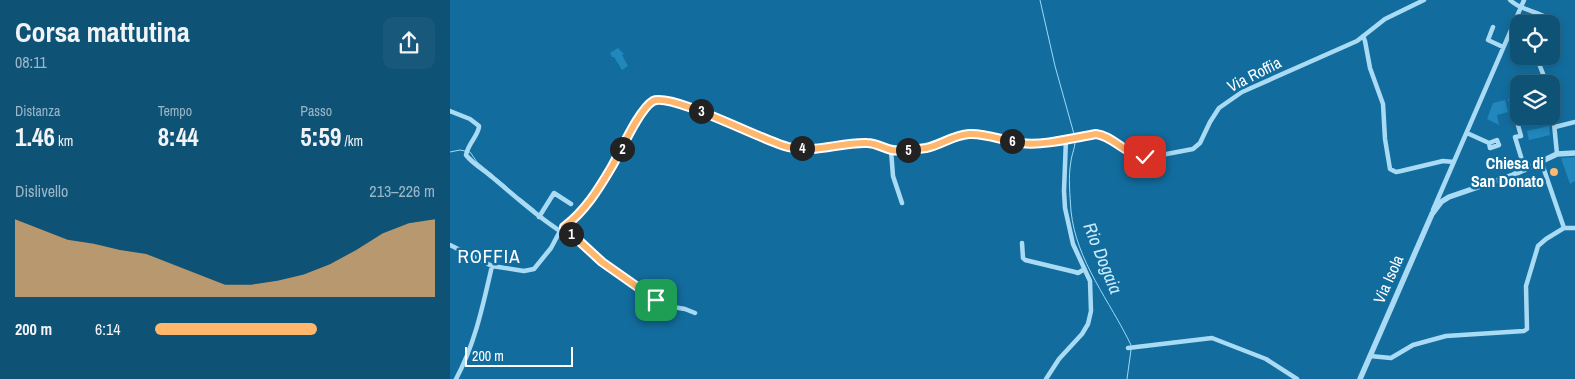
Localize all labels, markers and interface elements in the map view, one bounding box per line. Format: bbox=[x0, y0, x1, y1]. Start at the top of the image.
text: Corsa mattutina bbox=[15, 13, 190, 51]
map controls bbox=[1510, 15, 1560, 125]
button: locate bbox=[1510, 15, 1560, 65]
button: share bbox=[383, 17, 435, 69]
text: 08:11 bbox=[15, 51, 47, 73]
street label: Via Roffia bbox=[1223, 51, 1285, 97]
button: layers bbox=[1510, 75, 1560, 125]
pin: 3 bbox=[688, 98, 714, 124]
text: Distanza bbox=[15, 102, 60, 120]
text: Tempo bbox=[158, 102, 192, 120]
text: Passo bbox=[300, 102, 332, 120]
text: 3 bbox=[698, 102, 705, 120]
text: 1.46 bbox=[15, 120, 55, 154]
text: 8:44 bbox=[158, 120, 199, 154]
text: 5:59 bbox=[300, 120, 341, 154]
pin: 6 bbox=[1000, 128, 1024, 154]
text: km bbox=[55, 132, 73, 150]
text: /km bbox=[341, 132, 363, 150]
text: 6 bbox=[1009, 132, 1016, 150]
pin: 2 bbox=[610, 136, 634, 162]
pin: 4 bbox=[790, 136, 814, 160]
pin bbox=[1124, 136, 1166, 178]
pin: 5 bbox=[896, 138, 920, 162]
text: 4 bbox=[799, 139, 806, 157]
text: 2 bbox=[619, 140, 626, 158]
text: 5 bbox=[905, 141, 912, 159]
icon: check bbox=[1131, 143, 1159, 171]
place label: Chiesa di San Donato bbox=[1471, 152, 1544, 192]
marker: Chiesa di San Donato bbox=[1548, 166, 1560, 178]
text: Dislivello bbox=[15, 180, 68, 202]
text: 213–226 m bbox=[369, 180, 435, 202]
water label: Rio Dogaia bbox=[1077, 219, 1129, 297]
pin: 1 bbox=[558, 222, 584, 246]
text: 1 bbox=[568, 225, 575, 243]
district label: ROFFIA bbox=[457, 243, 521, 269]
street label: Via Isola bbox=[1368, 251, 1409, 307]
pin bbox=[635, 279, 677, 321]
icon: arrive bbox=[642, 286, 670, 314]
text: 200 m bbox=[15, 318, 52, 340]
text: 6:14 bbox=[95, 318, 121, 340]
scale bar bbox=[465, 344, 572, 367]
text: 200 m bbox=[472, 347, 504, 365]

